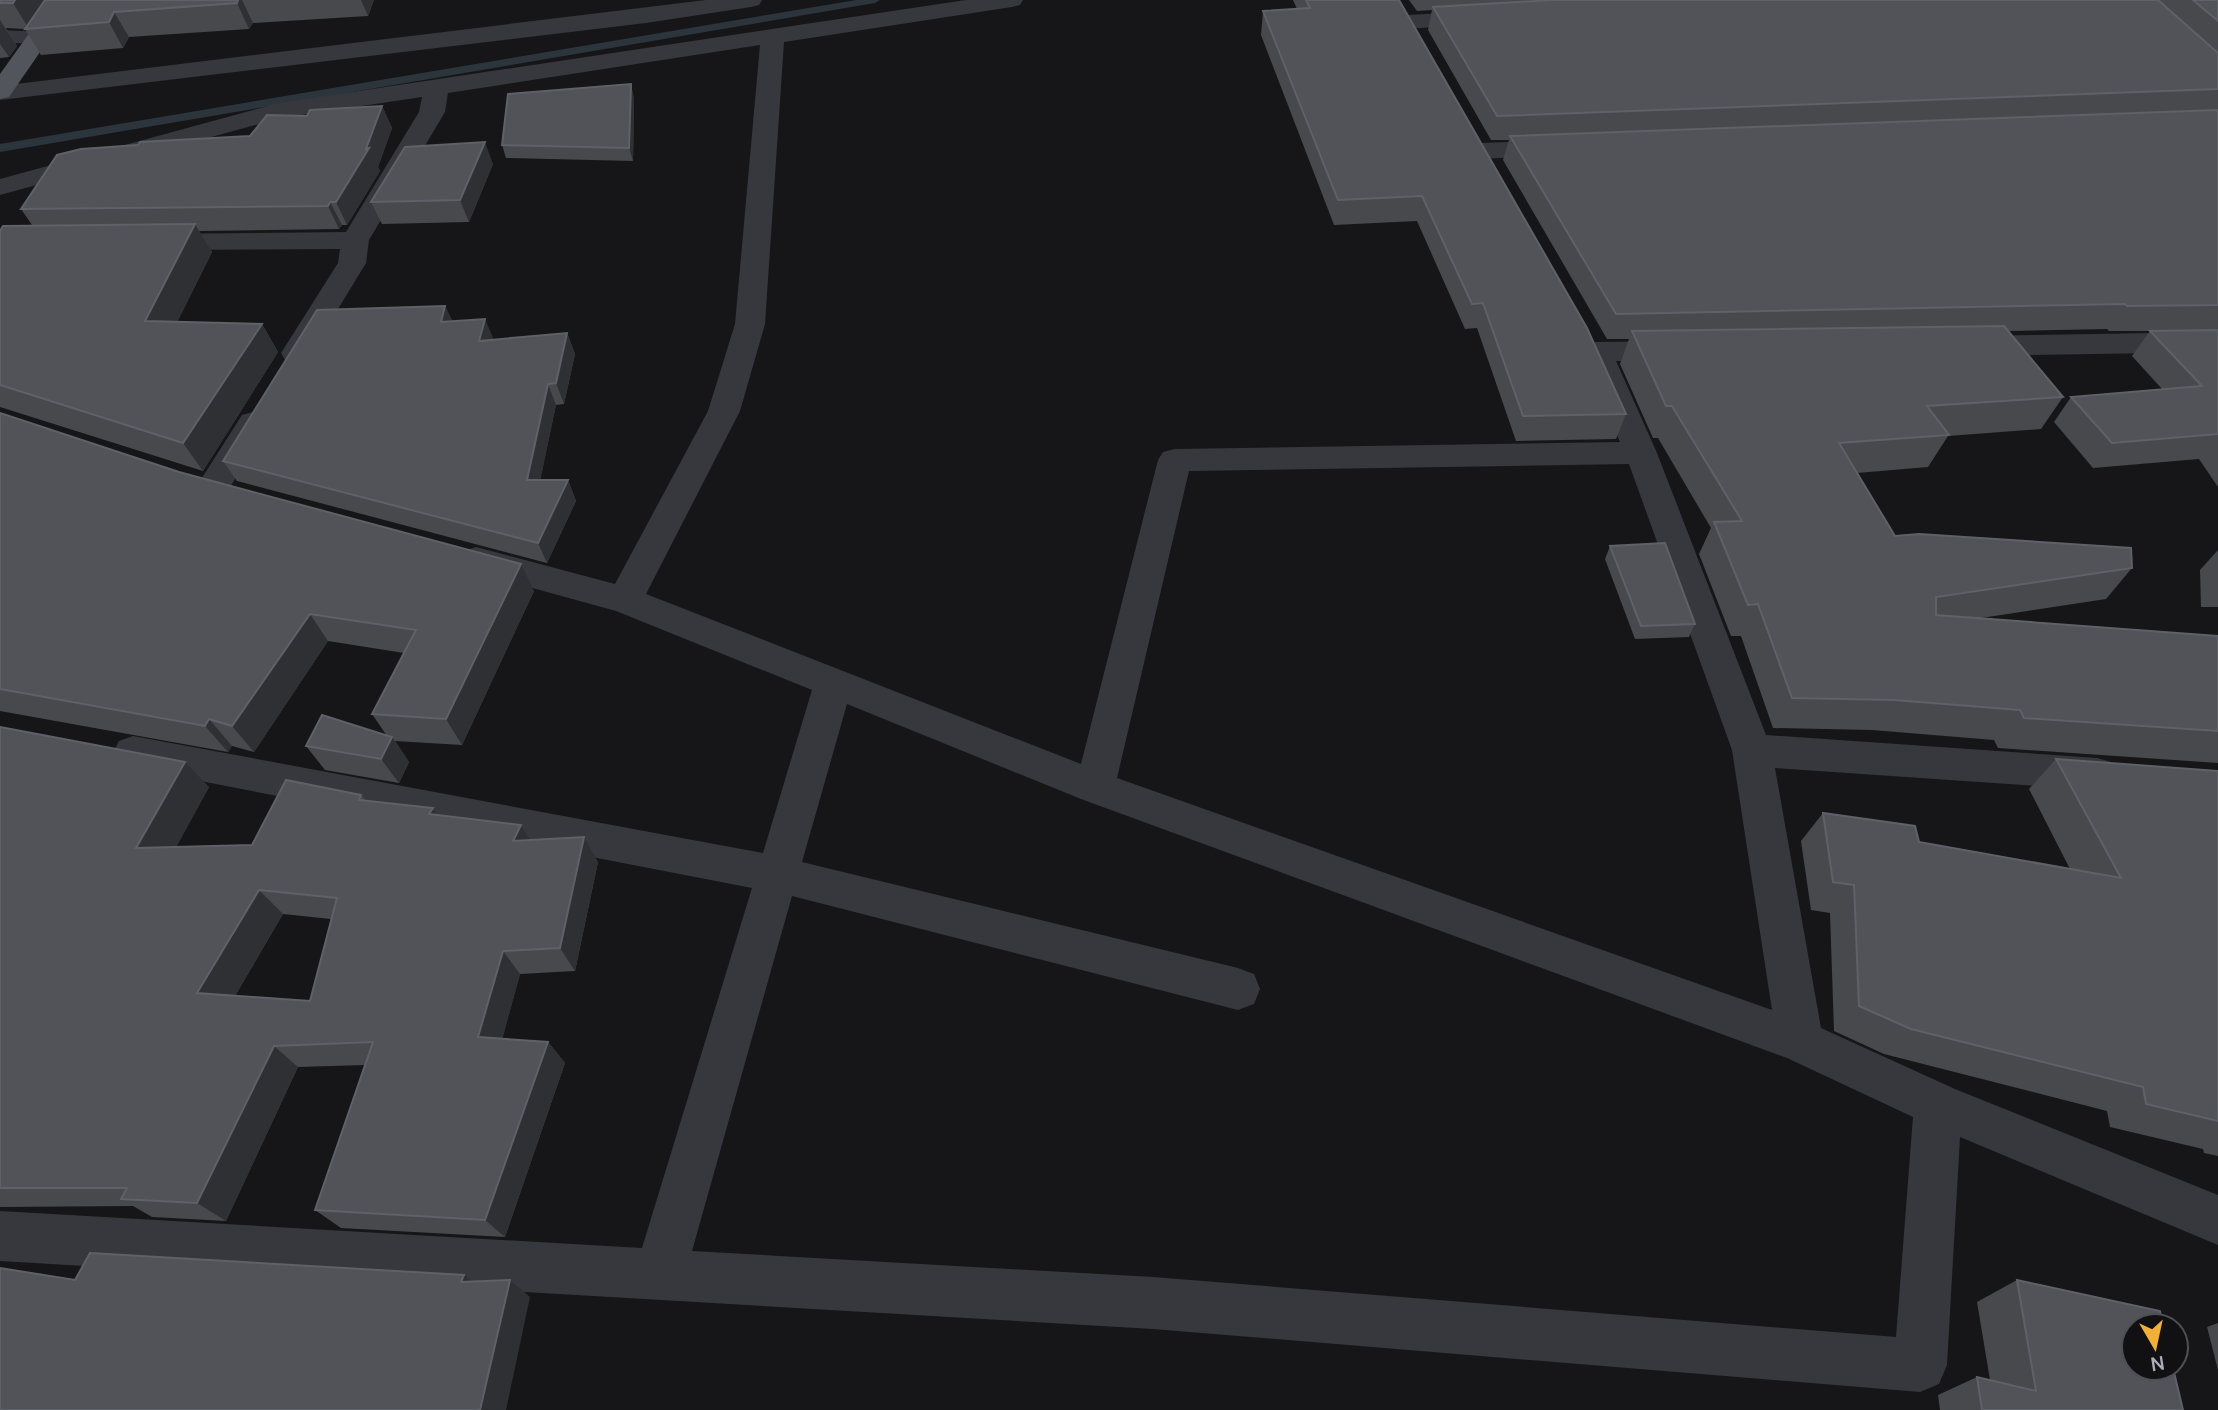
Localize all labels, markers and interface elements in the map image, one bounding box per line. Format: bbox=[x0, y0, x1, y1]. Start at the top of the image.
north arrow bbox=[2120, 1312, 2190, 1382]
text: N bbox=[2149, 1350, 2166, 1378]

